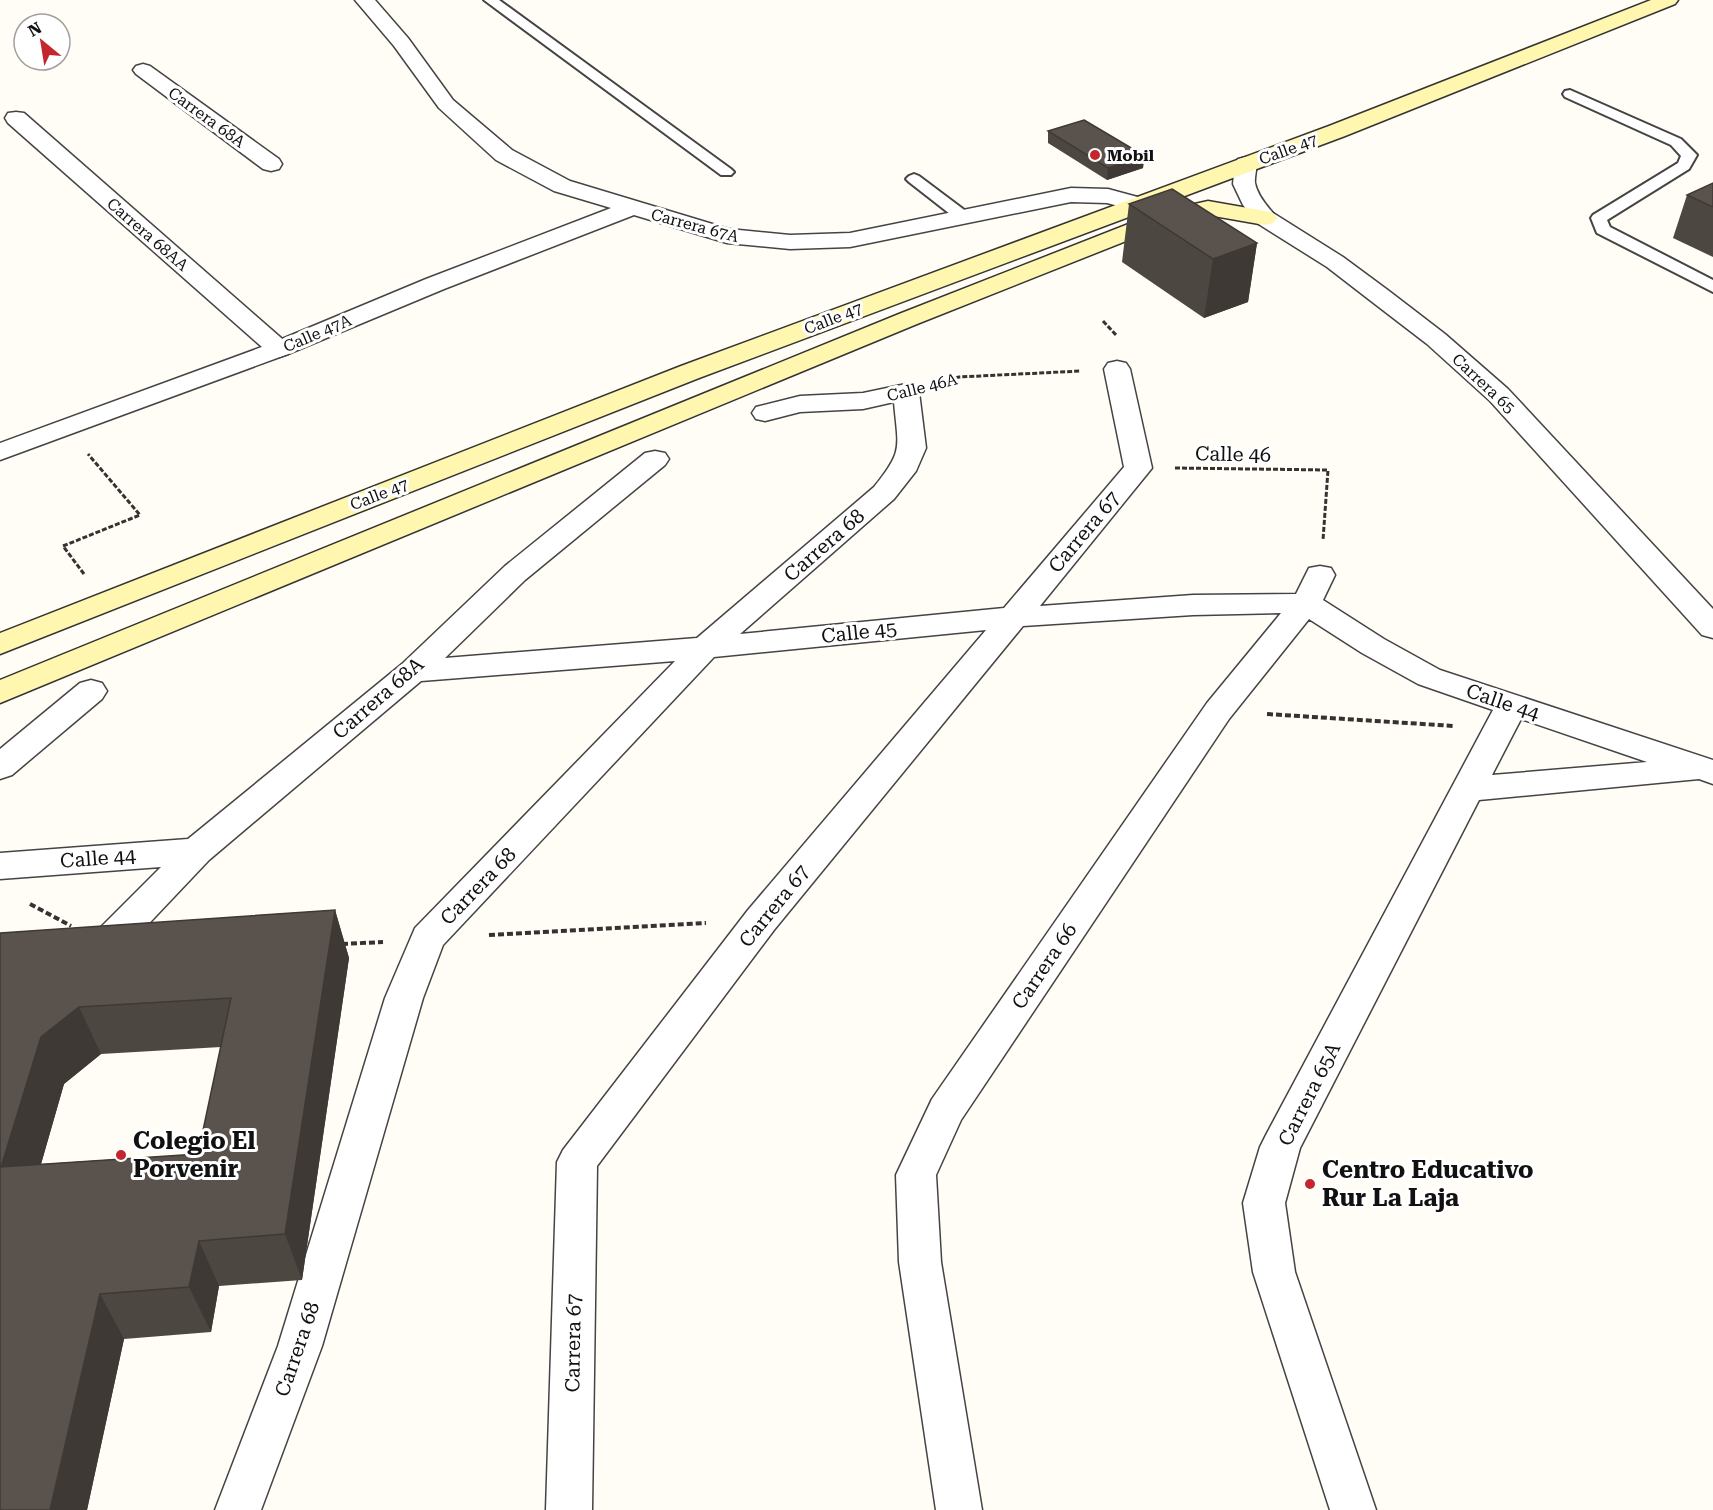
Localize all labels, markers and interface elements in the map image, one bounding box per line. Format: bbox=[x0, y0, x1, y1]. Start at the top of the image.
north arrow bbox=[12, 12, 72, 72]
text: N bbox=[25, 18, 45, 41]
street label: Carrera 68A bbox=[165, 83, 249, 152]
street label: Calle 47 bbox=[1256, 130, 1320, 169]
place label: Mobil bbox=[1107, 146, 1155, 165]
marker: Mobil bbox=[1088, 148, 1102, 162]
street label: Carrera 68AA bbox=[103, 194, 193, 275]
street label: Carrera 67A bbox=[649, 205, 742, 247]
street label: Calle 47 bbox=[801, 299, 865, 338]
street label: Calle 47A bbox=[280, 310, 355, 356]
street label: Carrera 65 bbox=[1448, 349, 1519, 417]
street label: Calle 46A bbox=[885, 369, 960, 405]
street label: Calle 46 bbox=[1195, 441, 1271, 467]
street label: Calle 47 bbox=[347, 475, 411, 514]
street label: Carrera 67 bbox=[1043, 486, 1125, 578]
street label: Carrera 68 bbox=[779, 504, 869, 586]
street label: Calle 45 bbox=[820, 616, 898, 648]
street label: Carrera 68A bbox=[328, 652, 428, 744]
street label: Calle 44 bbox=[1463, 678, 1544, 726]
street label: Carrera 68 bbox=[435, 842, 521, 930]
street label: Calle 44 bbox=[59, 843, 138, 873]
street label: Carrera 67 bbox=[734, 860, 814, 952]
street label: Carrera 66 bbox=[1006, 918, 1082, 1014]
street label: Carrera 65A bbox=[1273, 1038, 1345, 1150]
place label: Colegio El Porvenir bbox=[133, 1127, 255, 1183]
marker: Colegio El Porvenir bbox=[114, 1148, 128, 1162]
place label: Centro Educativo Rur La Laja bbox=[1322, 1156, 1534, 1212]
marker: Centro Educativo Rur La Laja bbox=[1303, 1177, 1317, 1191]
street label: Carrera 67 bbox=[560, 1293, 586, 1393]
street label: Carrera 68 bbox=[270, 1298, 324, 1400]

